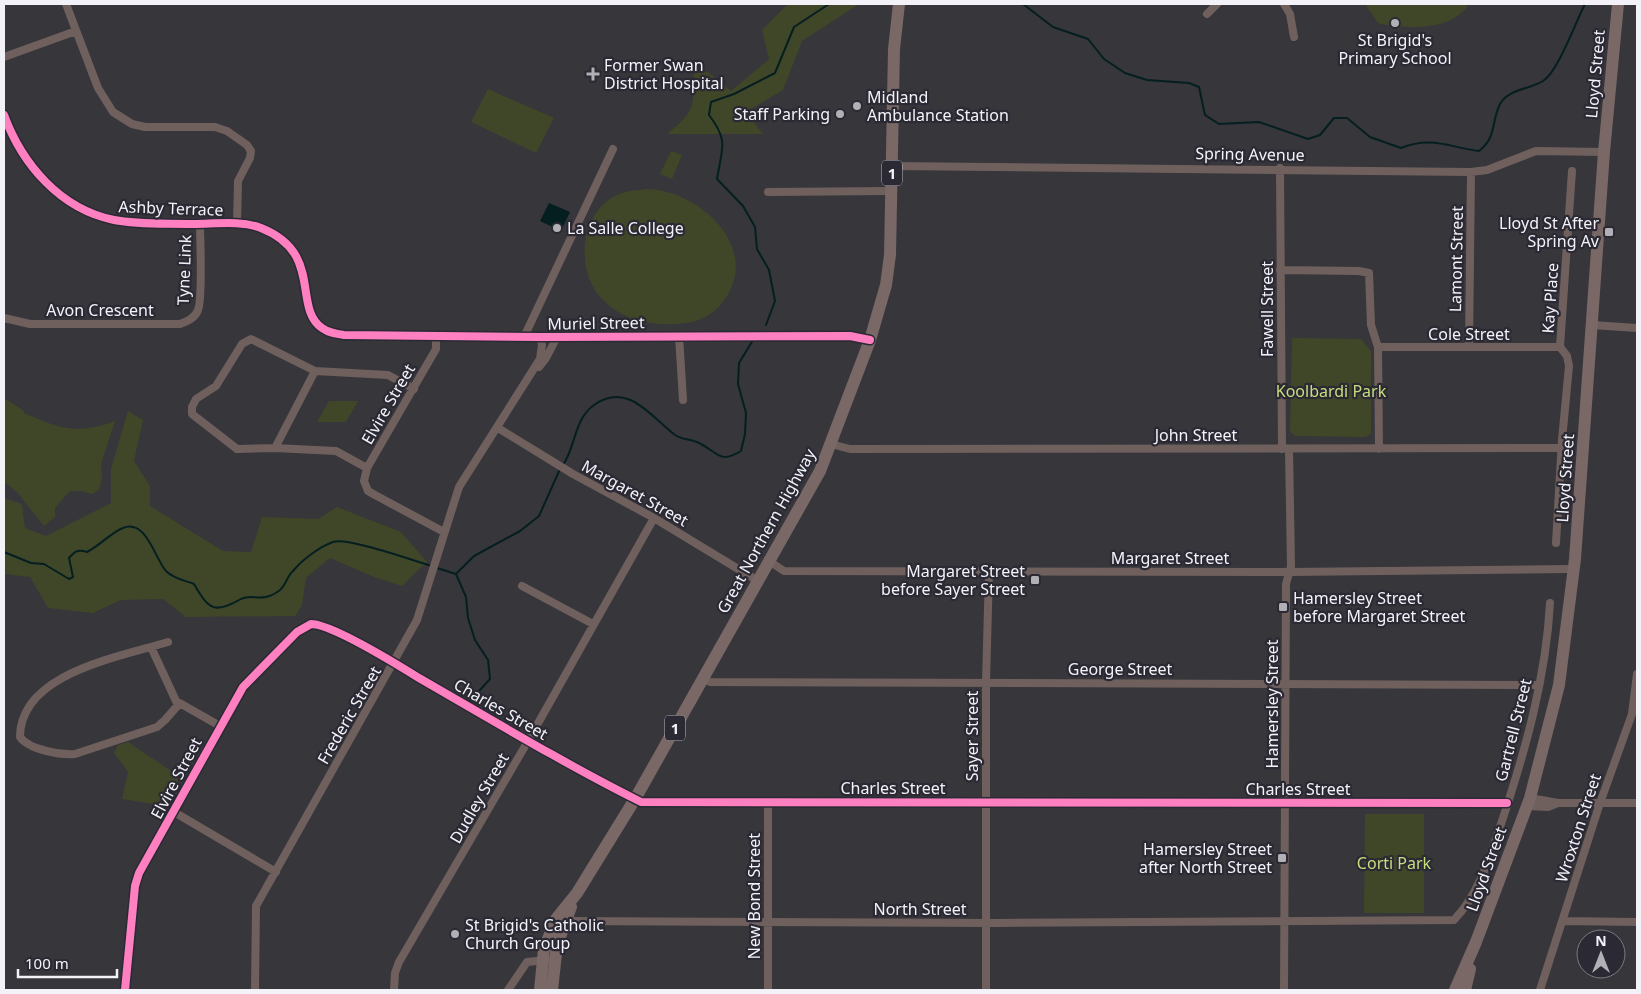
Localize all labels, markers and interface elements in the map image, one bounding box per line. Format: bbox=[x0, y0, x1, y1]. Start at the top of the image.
marker: St Brigid's Primary School bbox=[1389, 17, 1401, 29]
place label: St Brigid's Primary School bbox=[1338, 29, 1452, 69]
street label: Lloyd Street bbox=[1580, 29, 1610, 119]
place label: Former Swan District Hospital bbox=[604, 54, 724, 94]
marker: Former Swan District Hospital bbox=[586, 67, 600, 81]
place label: Midland Ambulance Station bbox=[867, 86, 1009, 126]
marker: Midland Ambulance Station bbox=[851, 100, 863, 112]
place label: Staff Parking bbox=[734, 103, 830, 125]
marker: Staff Parking bbox=[834, 108, 846, 120]
street label: Spring Avenue bbox=[1195, 142, 1305, 166]
road number: 1 bbox=[882, 160, 902, 186]
street label: Ashby Terrace bbox=[118, 195, 224, 221]
street label: Lamont Street bbox=[1444, 205, 1468, 312]
place label: Lloyd St After Spring Av bbox=[1499, 212, 1600, 252]
place label: La Salle College bbox=[567, 217, 684, 239]
marker: La Salle College bbox=[551, 222, 563, 234]
marker: Lloyd St After Spring Av bbox=[1603, 226, 1615, 238]
street label: Tyne Link bbox=[172, 234, 196, 306]
street label: Fawell Street bbox=[1256, 261, 1278, 357]
street label: Kay Place bbox=[1537, 262, 1563, 334]
street label: Avon Crescent bbox=[46, 299, 154, 321]
street label: Muriel Street bbox=[547, 311, 645, 335]
street label: Cole Street bbox=[1428, 323, 1510, 345]
street label: Elvire Street bbox=[356, 360, 420, 448]
park label: Koolbardi Park bbox=[1276, 380, 1387, 402]
street label: John Street bbox=[1153, 424, 1238, 446]
street label: Lloyd Street bbox=[1551, 433, 1579, 523]
street label: Great Northern Highway bbox=[712, 444, 821, 617]
street label: Margaret Street bbox=[578, 455, 692, 531]
street label: Margaret Street bbox=[1111, 547, 1230, 569]
place label: Margaret Street before Sayer Street bbox=[881, 560, 1025, 600]
marker: Margaret Street before Sayer Street bbox=[1029, 574, 1041, 586]
place label: Hamersley Street before Margaret Street bbox=[1293, 587, 1465, 627]
marker: Hamersley Street before Margaret Street bbox=[1277, 601, 1289, 613]
street label: Hamersley Street bbox=[1261, 639, 1283, 768]
street label: George Street bbox=[1068, 658, 1172, 680]
street label: Frederic Street bbox=[312, 662, 386, 768]
street label: Charles Street bbox=[450, 673, 552, 745]
street label: Gartrell Street bbox=[1490, 676, 1536, 784]
street label: Sayer Street bbox=[961, 691, 983, 781]
road number: 1 bbox=[665, 716, 685, 740]
street label: Elvire Street bbox=[145, 733, 207, 823]
street label: Dudley Street bbox=[444, 748, 514, 847]
street label: Wroxton Street bbox=[1550, 771, 1606, 885]
street label: Charles Street bbox=[840, 777, 946, 799]
street label: Charles Street bbox=[1245, 778, 1351, 800]
street label: Lloyd Street bbox=[1460, 823, 1512, 914]
street label: New Bond Street bbox=[743, 833, 765, 959]
place label: Hamersley Street after North Street bbox=[1139, 838, 1272, 878]
marker: Hamersley Street after North Street bbox=[1276, 852, 1288, 864]
park label: Corti Park bbox=[1357, 852, 1432, 874]
street label: North Street bbox=[874, 898, 967, 920]
place label: St Brigid's Catholic Church Group bbox=[465, 914, 604, 954]
marker: St Brigid's Catholic Church Group bbox=[449, 928, 461, 940]
north arrow bbox=[1576, 929, 1626, 979]
text: N bbox=[1595, 931, 1607, 950]
scale bar bbox=[18, 946, 116, 978]
text: 100 m bbox=[25, 953, 69, 973]

